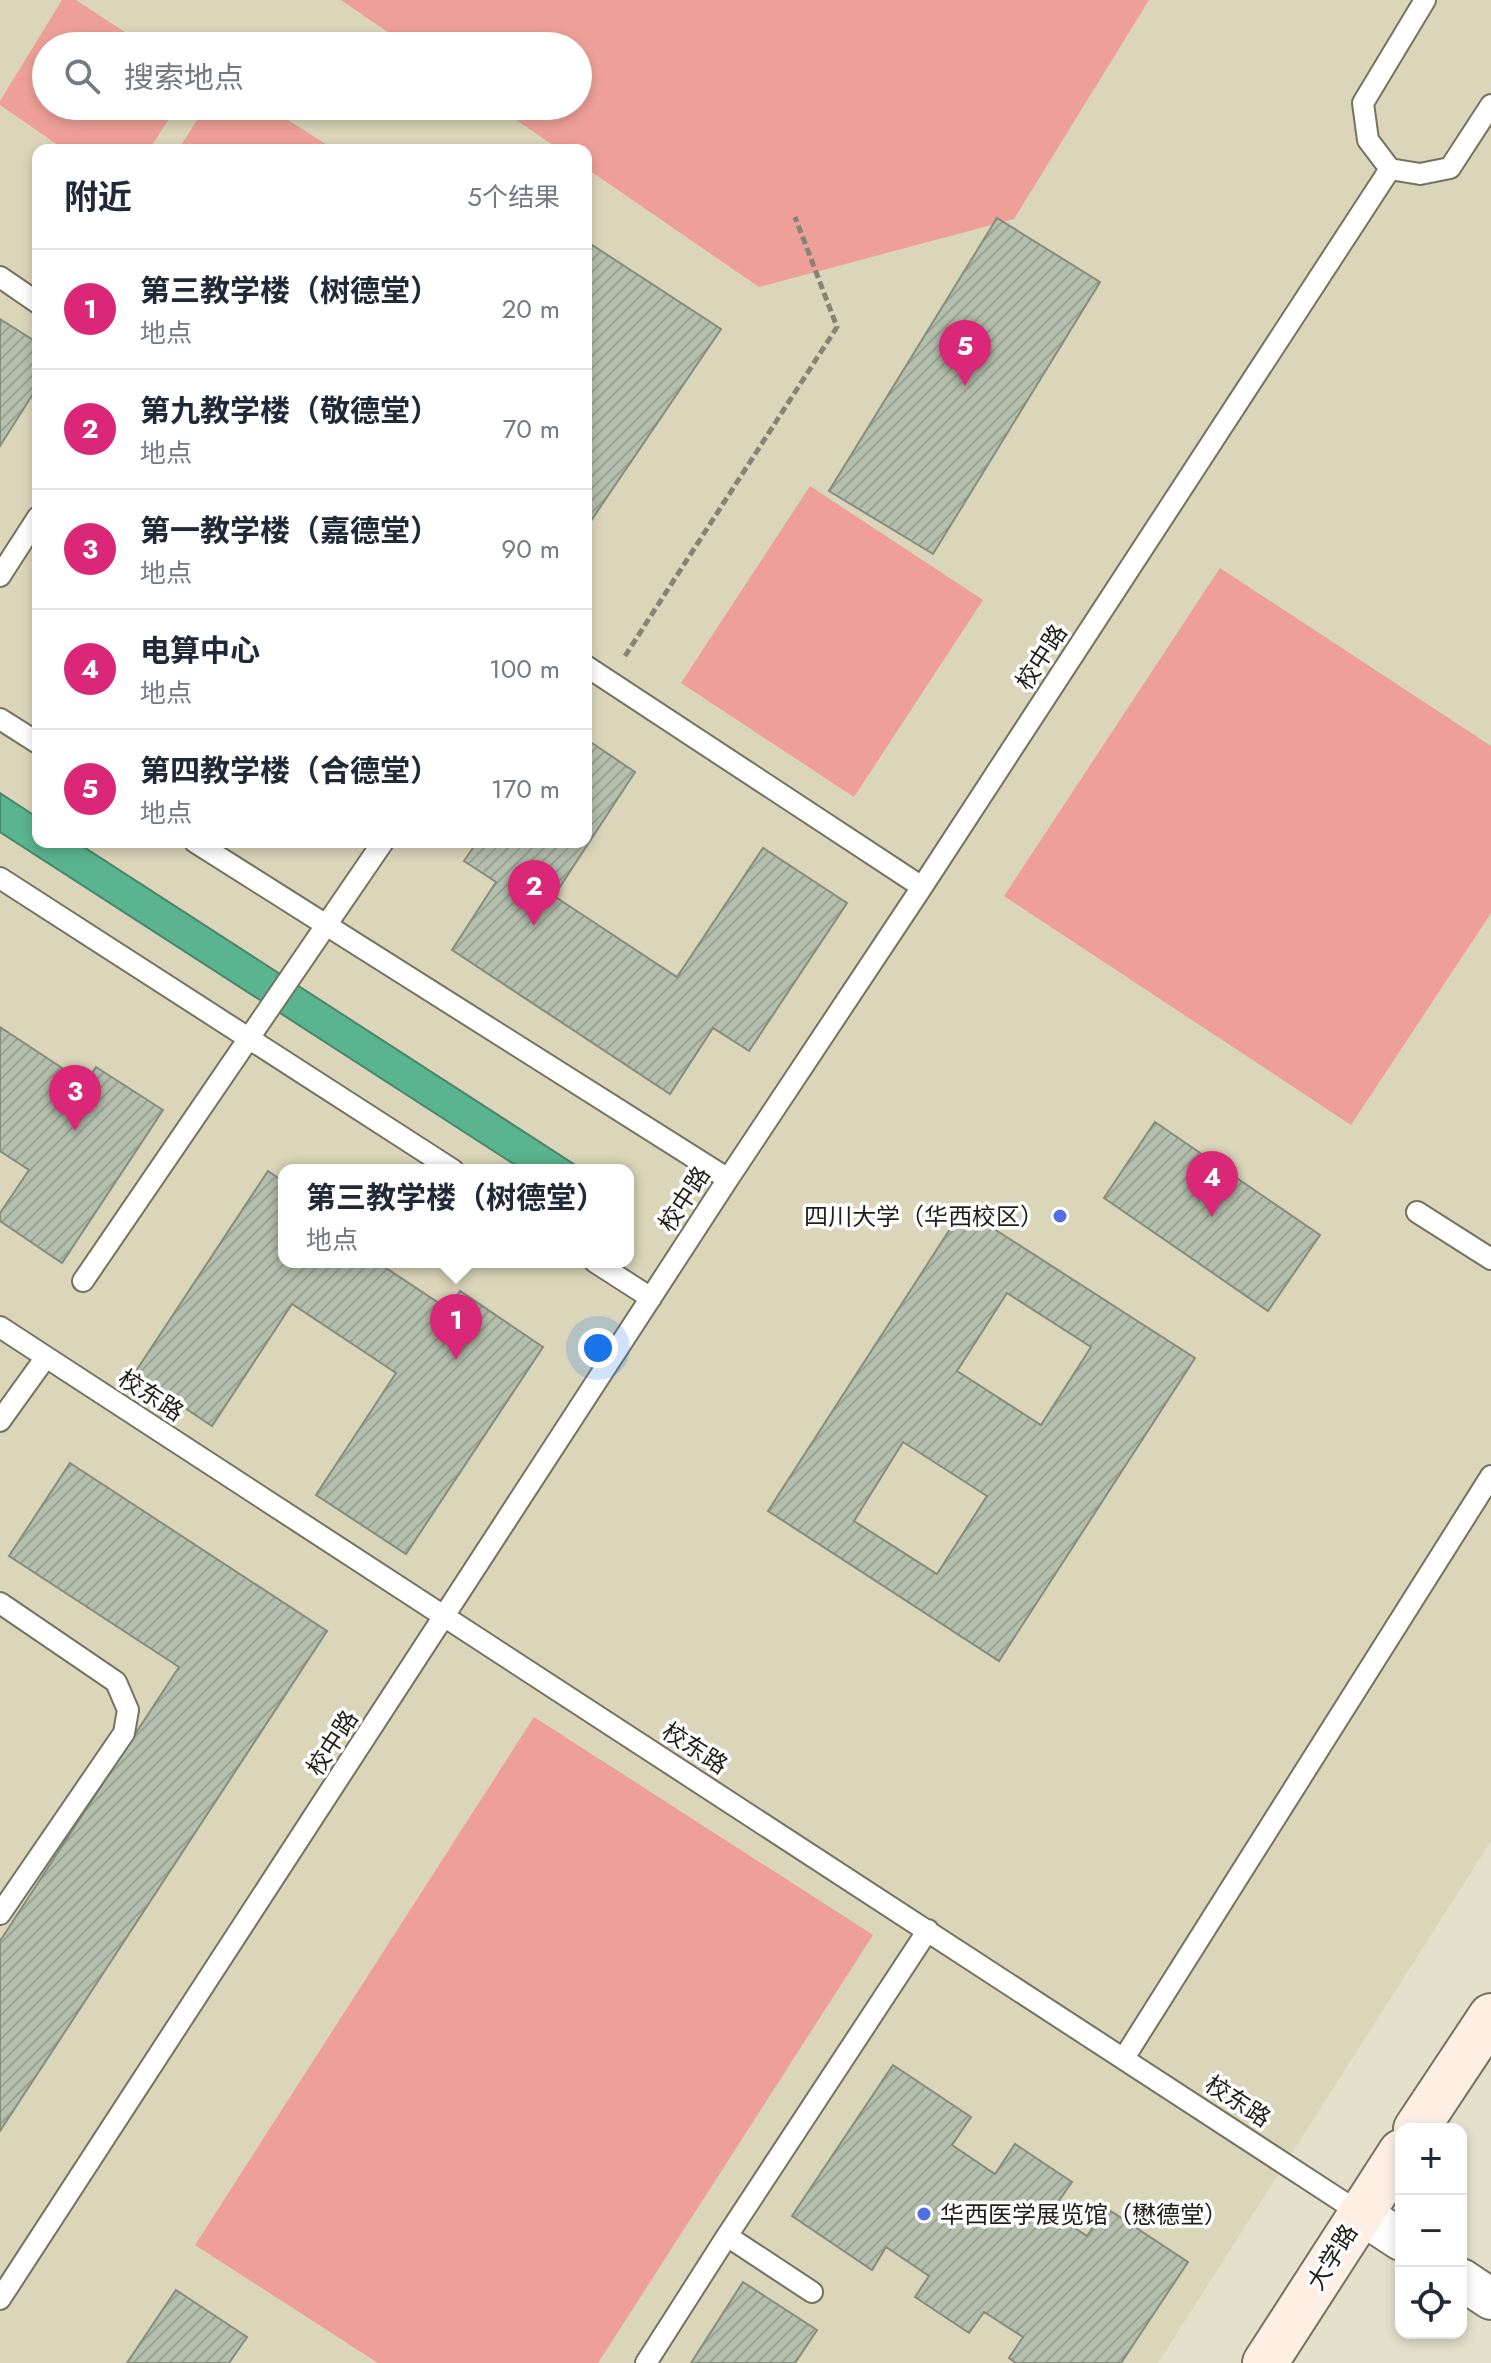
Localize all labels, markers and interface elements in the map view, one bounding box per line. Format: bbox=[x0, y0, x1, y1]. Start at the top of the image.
search box bbox=[32, 32, 592, 120]
icon: search bbox=[60, 54, 104, 98]
text: 搜索地点 bbox=[124, 56, 244, 99]
text: 附近 bbox=[64, 173, 132, 222]
text: 5个结果 bbox=[467, 178, 560, 216]
text: 第三教学楼（树德堂） bbox=[140, 269, 440, 312]
text: 1 bbox=[83, 290, 97, 328]
text: 20 m bbox=[502, 290, 560, 328]
text: 地点 bbox=[140, 314, 192, 352]
pin: 5 bbox=[939, 320, 991, 386]
text: 第九教学楼（敬德堂） bbox=[140, 389, 440, 432]
text: 2 bbox=[81, 410, 99, 448]
text: 70 m bbox=[503, 410, 560, 448]
text: 地点 bbox=[140, 434, 192, 472]
text: 第一教学楼（嘉德堂） bbox=[140, 509, 440, 552]
text: 3 bbox=[82, 530, 98, 568]
text: 90 m bbox=[501, 530, 560, 568]
text: 地点 bbox=[140, 554, 192, 592]
street label: 校中路 bbox=[1007, 617, 1075, 697]
text: 电算中心 bbox=[140, 629, 260, 672]
text: 4 bbox=[81, 650, 99, 688]
text: 100 m bbox=[489, 650, 560, 688]
text: 地点 bbox=[140, 674, 192, 712]
text: 第四教学楼（合德堂） bbox=[140, 749, 440, 792]
text: 5 bbox=[82, 770, 98, 808]
text: 170 m bbox=[491, 770, 560, 808]
text: 地点 bbox=[140, 794, 192, 832]
pin: 2 bbox=[508, 860, 560, 926]
pin: 3 bbox=[49, 1065, 101, 1131]
pin: 4 bbox=[1186, 1151, 1238, 1217]
street label: 校中路 bbox=[650, 1159, 718, 1239]
popup bbox=[278, 1164, 634, 1268]
text: 第三教学楼（树德堂） bbox=[306, 1176, 606, 1219]
place label: 四川大学（华西校区） bbox=[804, 1199, 1044, 1234]
marker: 四川大学（华西校区） bbox=[1051, 1207, 1069, 1225]
text: 地点 bbox=[306, 1221, 358, 1259]
pin: 1 bbox=[430, 1294, 482, 1360]
your location bbox=[578, 1328, 618, 1368]
street label: 校东路 bbox=[111, 1361, 191, 1429]
street label: 校中路 bbox=[298, 1703, 366, 1783]
street label: 校东路 bbox=[655, 1714, 735, 1782]
street label: 校东路 bbox=[1198, 2067, 1278, 2135]
map controls bbox=[1395, 2123, 1467, 2339]
button: + bbox=[1395, 2123, 1467, 2195]
button: − bbox=[1395, 2195, 1467, 2267]
place label: 华西医学展览馆（懋德堂） bbox=[940, 2197, 1228, 2232]
marker: 华西医学展览馆（懋德堂） bbox=[915, 2205, 933, 2223]
street label: 大学路 bbox=[1298, 2217, 1366, 2297]
button: locate bbox=[1395, 2267, 1467, 2339]

